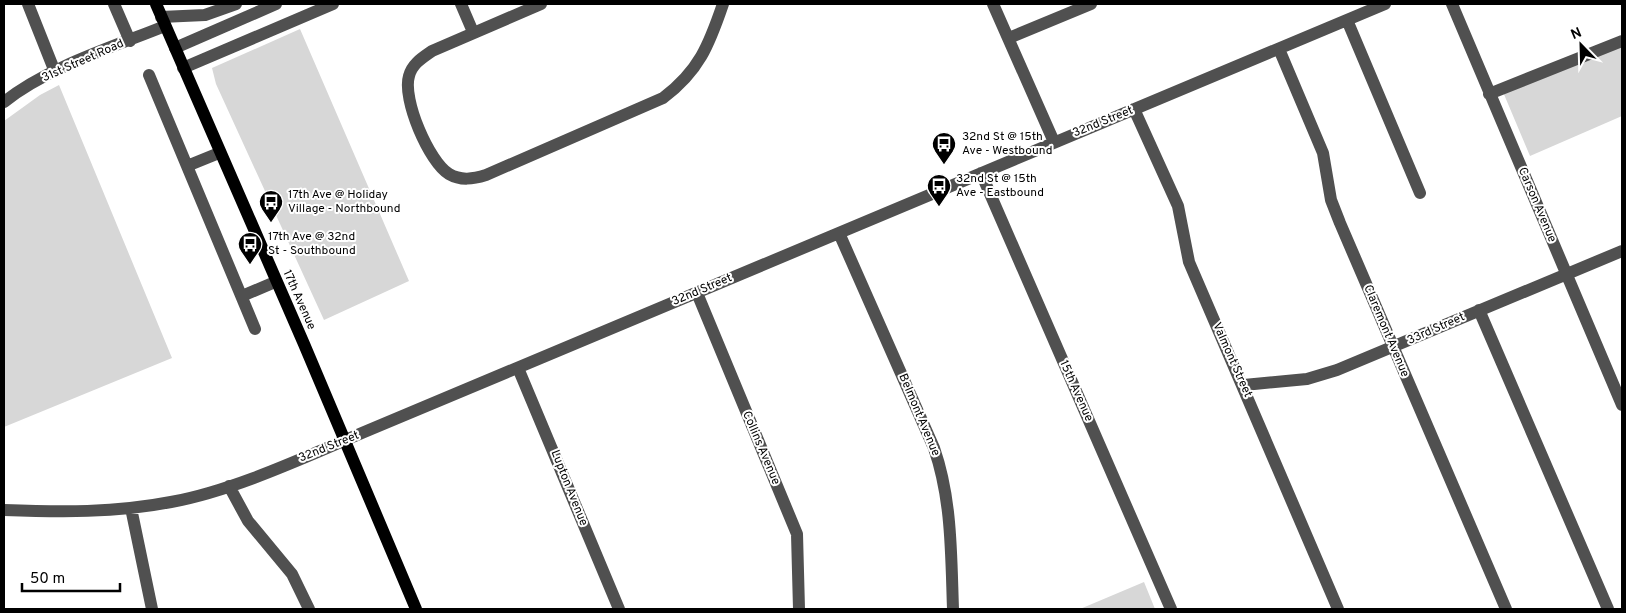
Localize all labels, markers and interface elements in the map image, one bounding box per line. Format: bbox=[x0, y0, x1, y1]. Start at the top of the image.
north arrow bbox=[1556, 20, 1606, 70]
text: N bbox=[1569, 25, 1584, 44]
street label: 31st Street Road bbox=[40, 36, 126, 86]
street label: 32nd Street bbox=[1070, 103, 1136, 141]
place label: 32nd St @ 15th Ave - Westbound bbox=[962, 129, 1052, 159]
bus stop icon: 32nd St @ 15th Ave - Westbound bbox=[931, 131, 957, 165]
street label: Carson Avenue bbox=[1514, 165, 1560, 245]
place label: 32nd St @ 15th Ave - Eastbound bbox=[956, 171, 1044, 201]
bus stop icon: 32nd St @ 15th Ave - Eastbound bbox=[926, 173, 952, 207]
place label: 17th Ave @ Holiday Village - Northbound bbox=[288, 187, 400, 217]
bus stop icon: 17th Ave @ Holiday Village - Northbound bbox=[258, 189, 284, 223]
place label: 17th Ave @ 32nd St - Southbound bbox=[268, 229, 356, 259]
bus stop icon: 17th Ave @ 32nd St - Southbound bbox=[237, 231, 263, 265]
street label: 17th Avenue bbox=[279, 268, 319, 332]
street label: 32nd Street bbox=[669, 270, 735, 310]
street label: Claremont Avenue bbox=[1359, 282, 1413, 380]
street label: 33rd Street bbox=[1405, 309, 1467, 349]
street label: Valmont Street bbox=[1208, 320, 1256, 400]
street label: 15th Avenue bbox=[1055, 358, 1097, 424]
street label: Belmont Avenue bbox=[894, 371, 944, 459]
street label: Collins Avenue bbox=[738, 409, 784, 487]
street label: 32nd Street bbox=[296, 428, 362, 466]
street label: Lupton Avenue bbox=[547, 448, 591, 528]
scale bar bbox=[22, 560, 120, 592]
text: 50 m bbox=[30, 570, 65, 589]

